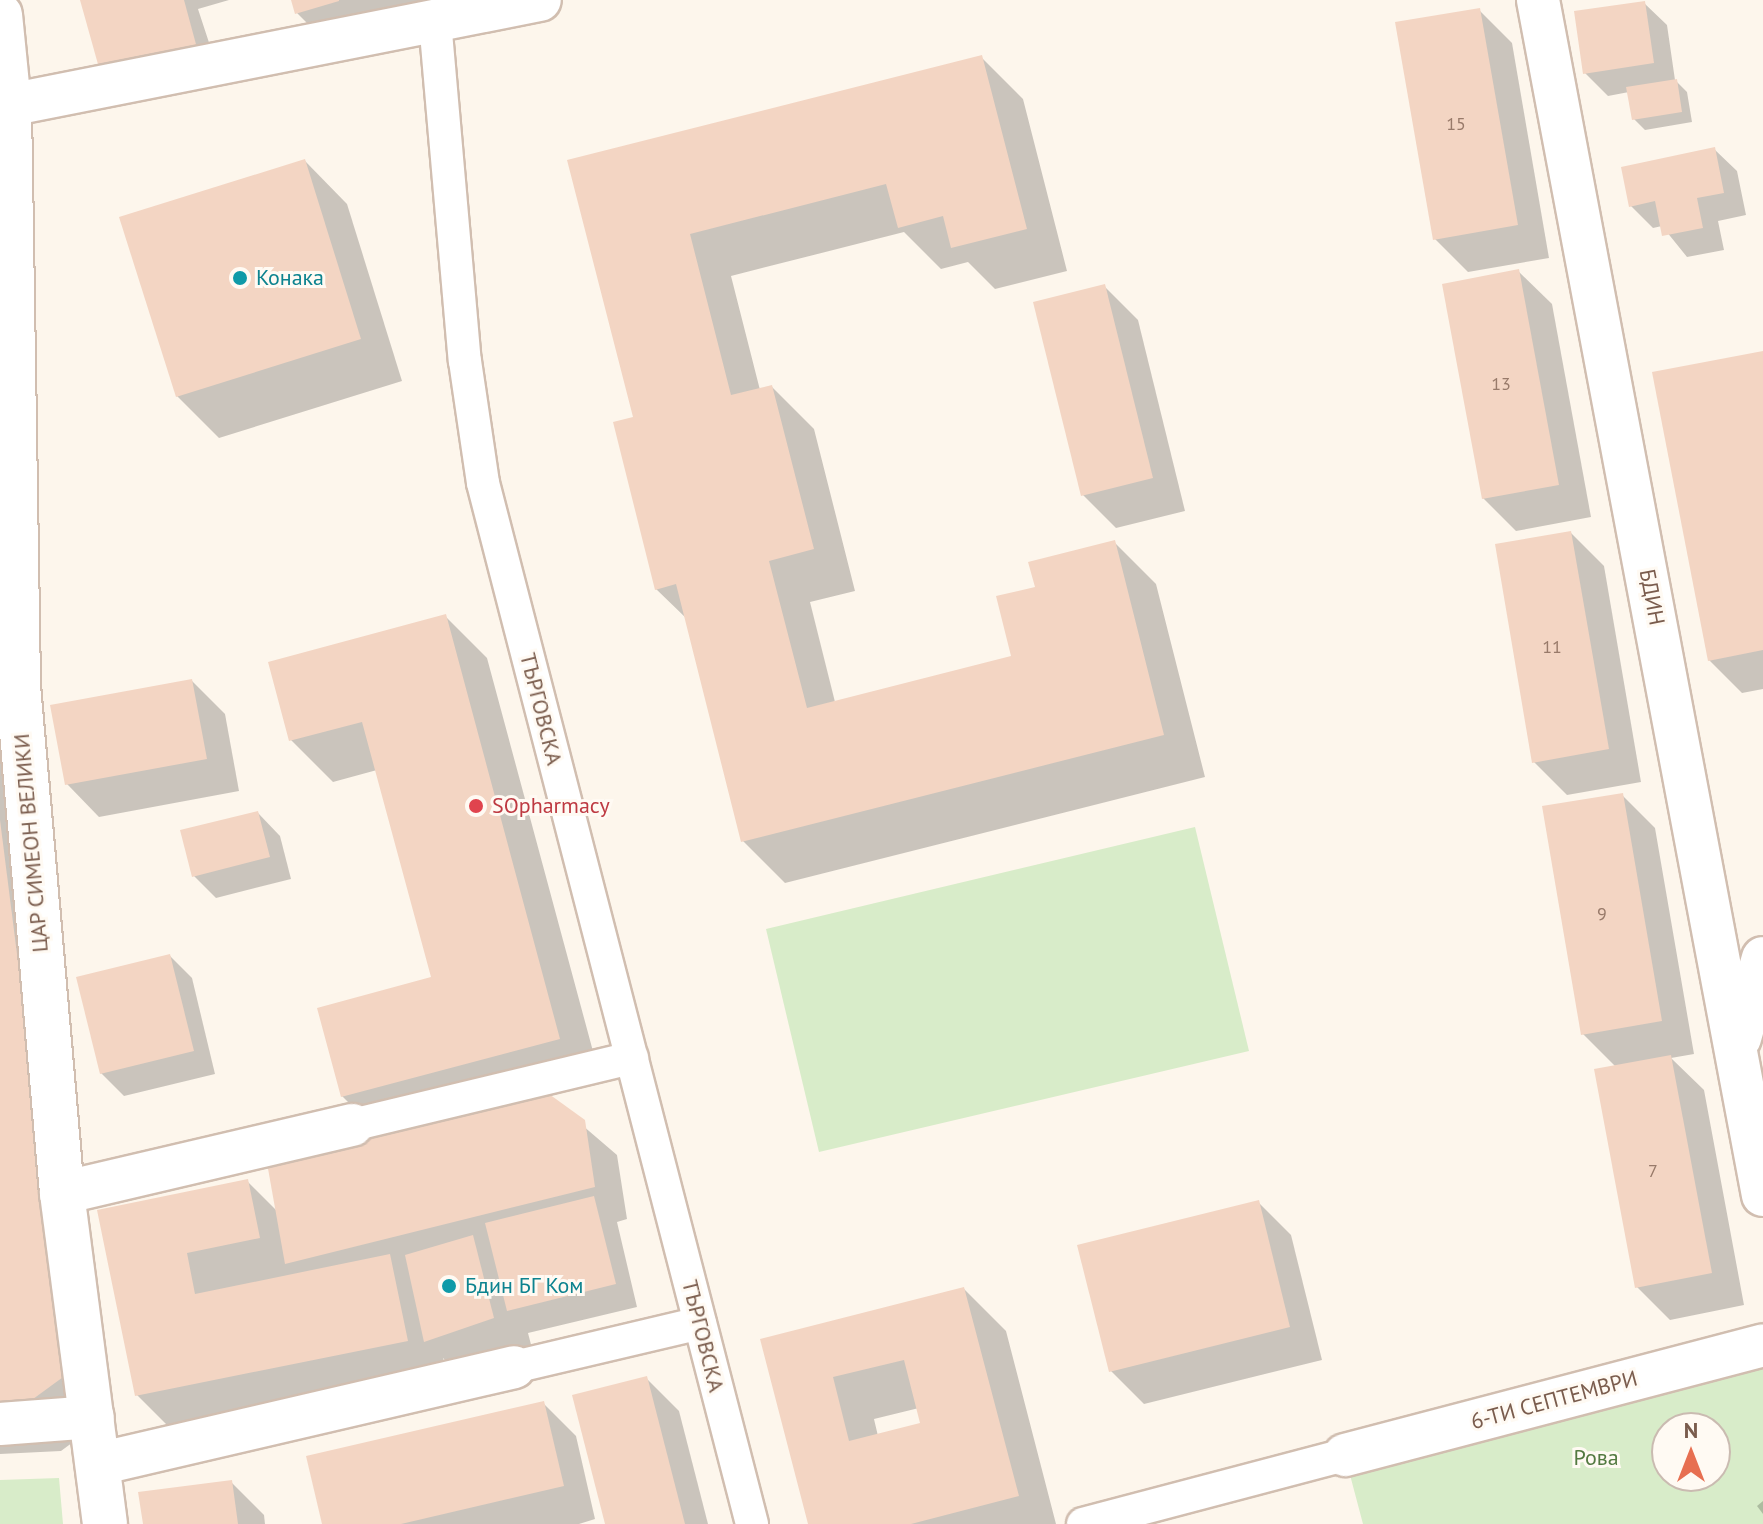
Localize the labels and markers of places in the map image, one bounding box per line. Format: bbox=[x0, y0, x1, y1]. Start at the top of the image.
place label: Конака bbox=[256, 265, 324, 291]
marker: Конака bbox=[231, 269, 249, 287]
place label: SOpharmacy bbox=[492, 793, 610, 819]
marker: SOpharmacy bbox=[467, 797, 485, 815]
place label: Бдин БГ Ком bbox=[465, 1273, 584, 1299]
marker: Бдин БГ Ком bbox=[440, 1277, 458, 1295]

